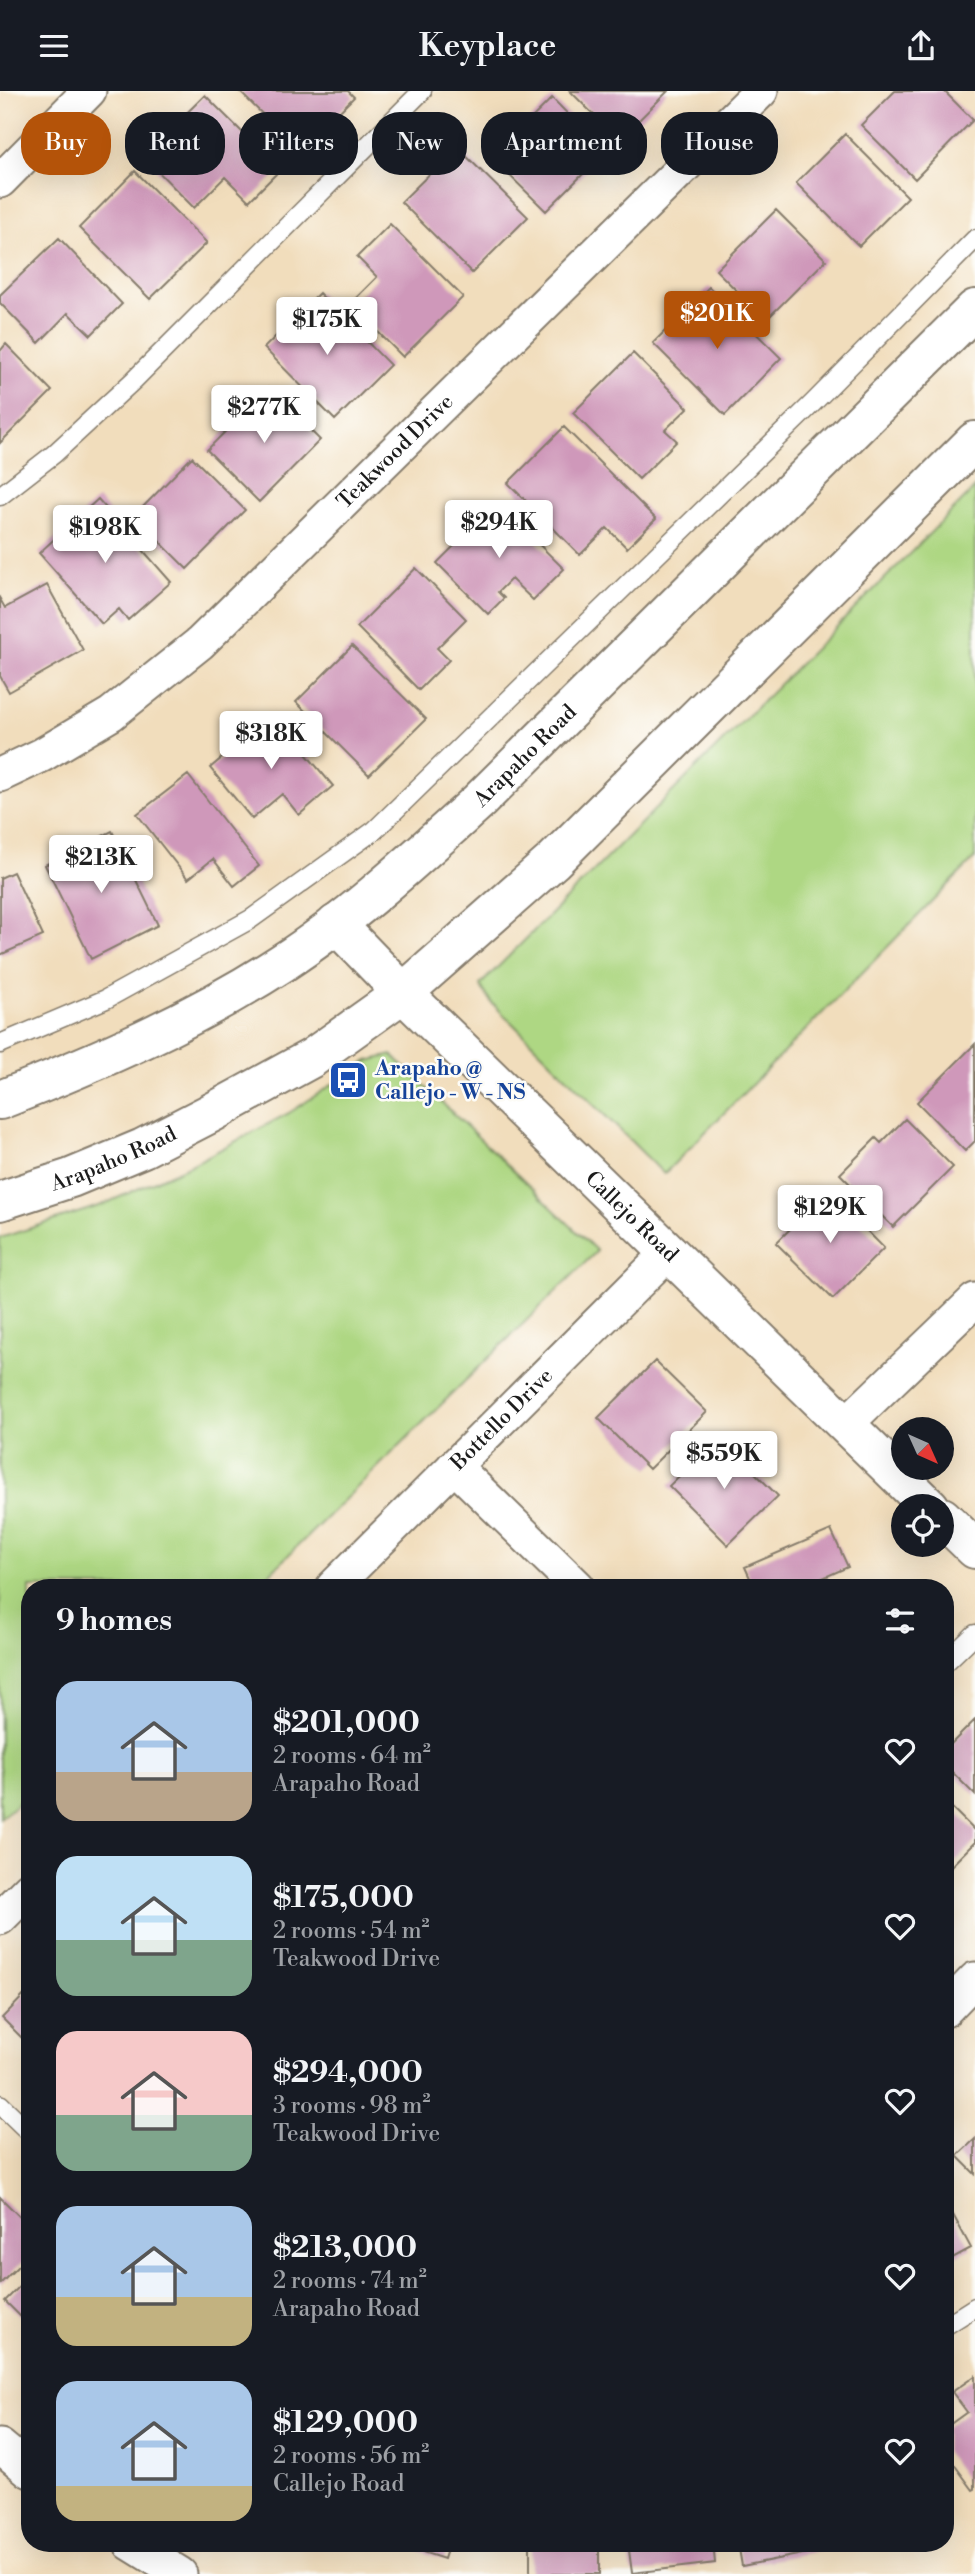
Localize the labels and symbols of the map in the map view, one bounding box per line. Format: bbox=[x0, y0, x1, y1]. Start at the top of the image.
pin: $201K bbox=[668, 292, 766, 351]
pin: $175K bbox=[278, 297, 376, 357]
pin: $277K bbox=[215, 385, 313, 445]
street label: Teakwood Drive bbox=[332, 389, 459, 515]
pin: $294K bbox=[450, 501, 548, 560]
pin: $198K bbox=[56, 505, 154, 565]
street label: Arapaho Road bbox=[468, 700, 582, 813]
pin: $318K bbox=[222, 711, 320, 771]
pin: $213K bbox=[52, 835, 150, 895]
place label: Arapaho @ Callejo - W - NS bbox=[374, 1056, 525, 1106]
bus stop icon: Arapaho @ Callejo - W - NS bbox=[327, 1059, 369, 1101]
street label: Arapaho Road bbox=[47, 1121, 181, 1198]
street label: Callejo Road bbox=[579, 1166, 683, 1268]
pin: $129K bbox=[781, 1185, 879, 1245]
street label: Bottello Drive bbox=[445, 1363, 559, 1477]
north arrow bbox=[891, 1417, 954, 1481]
pin: $559K bbox=[675, 1431, 773, 1491]

